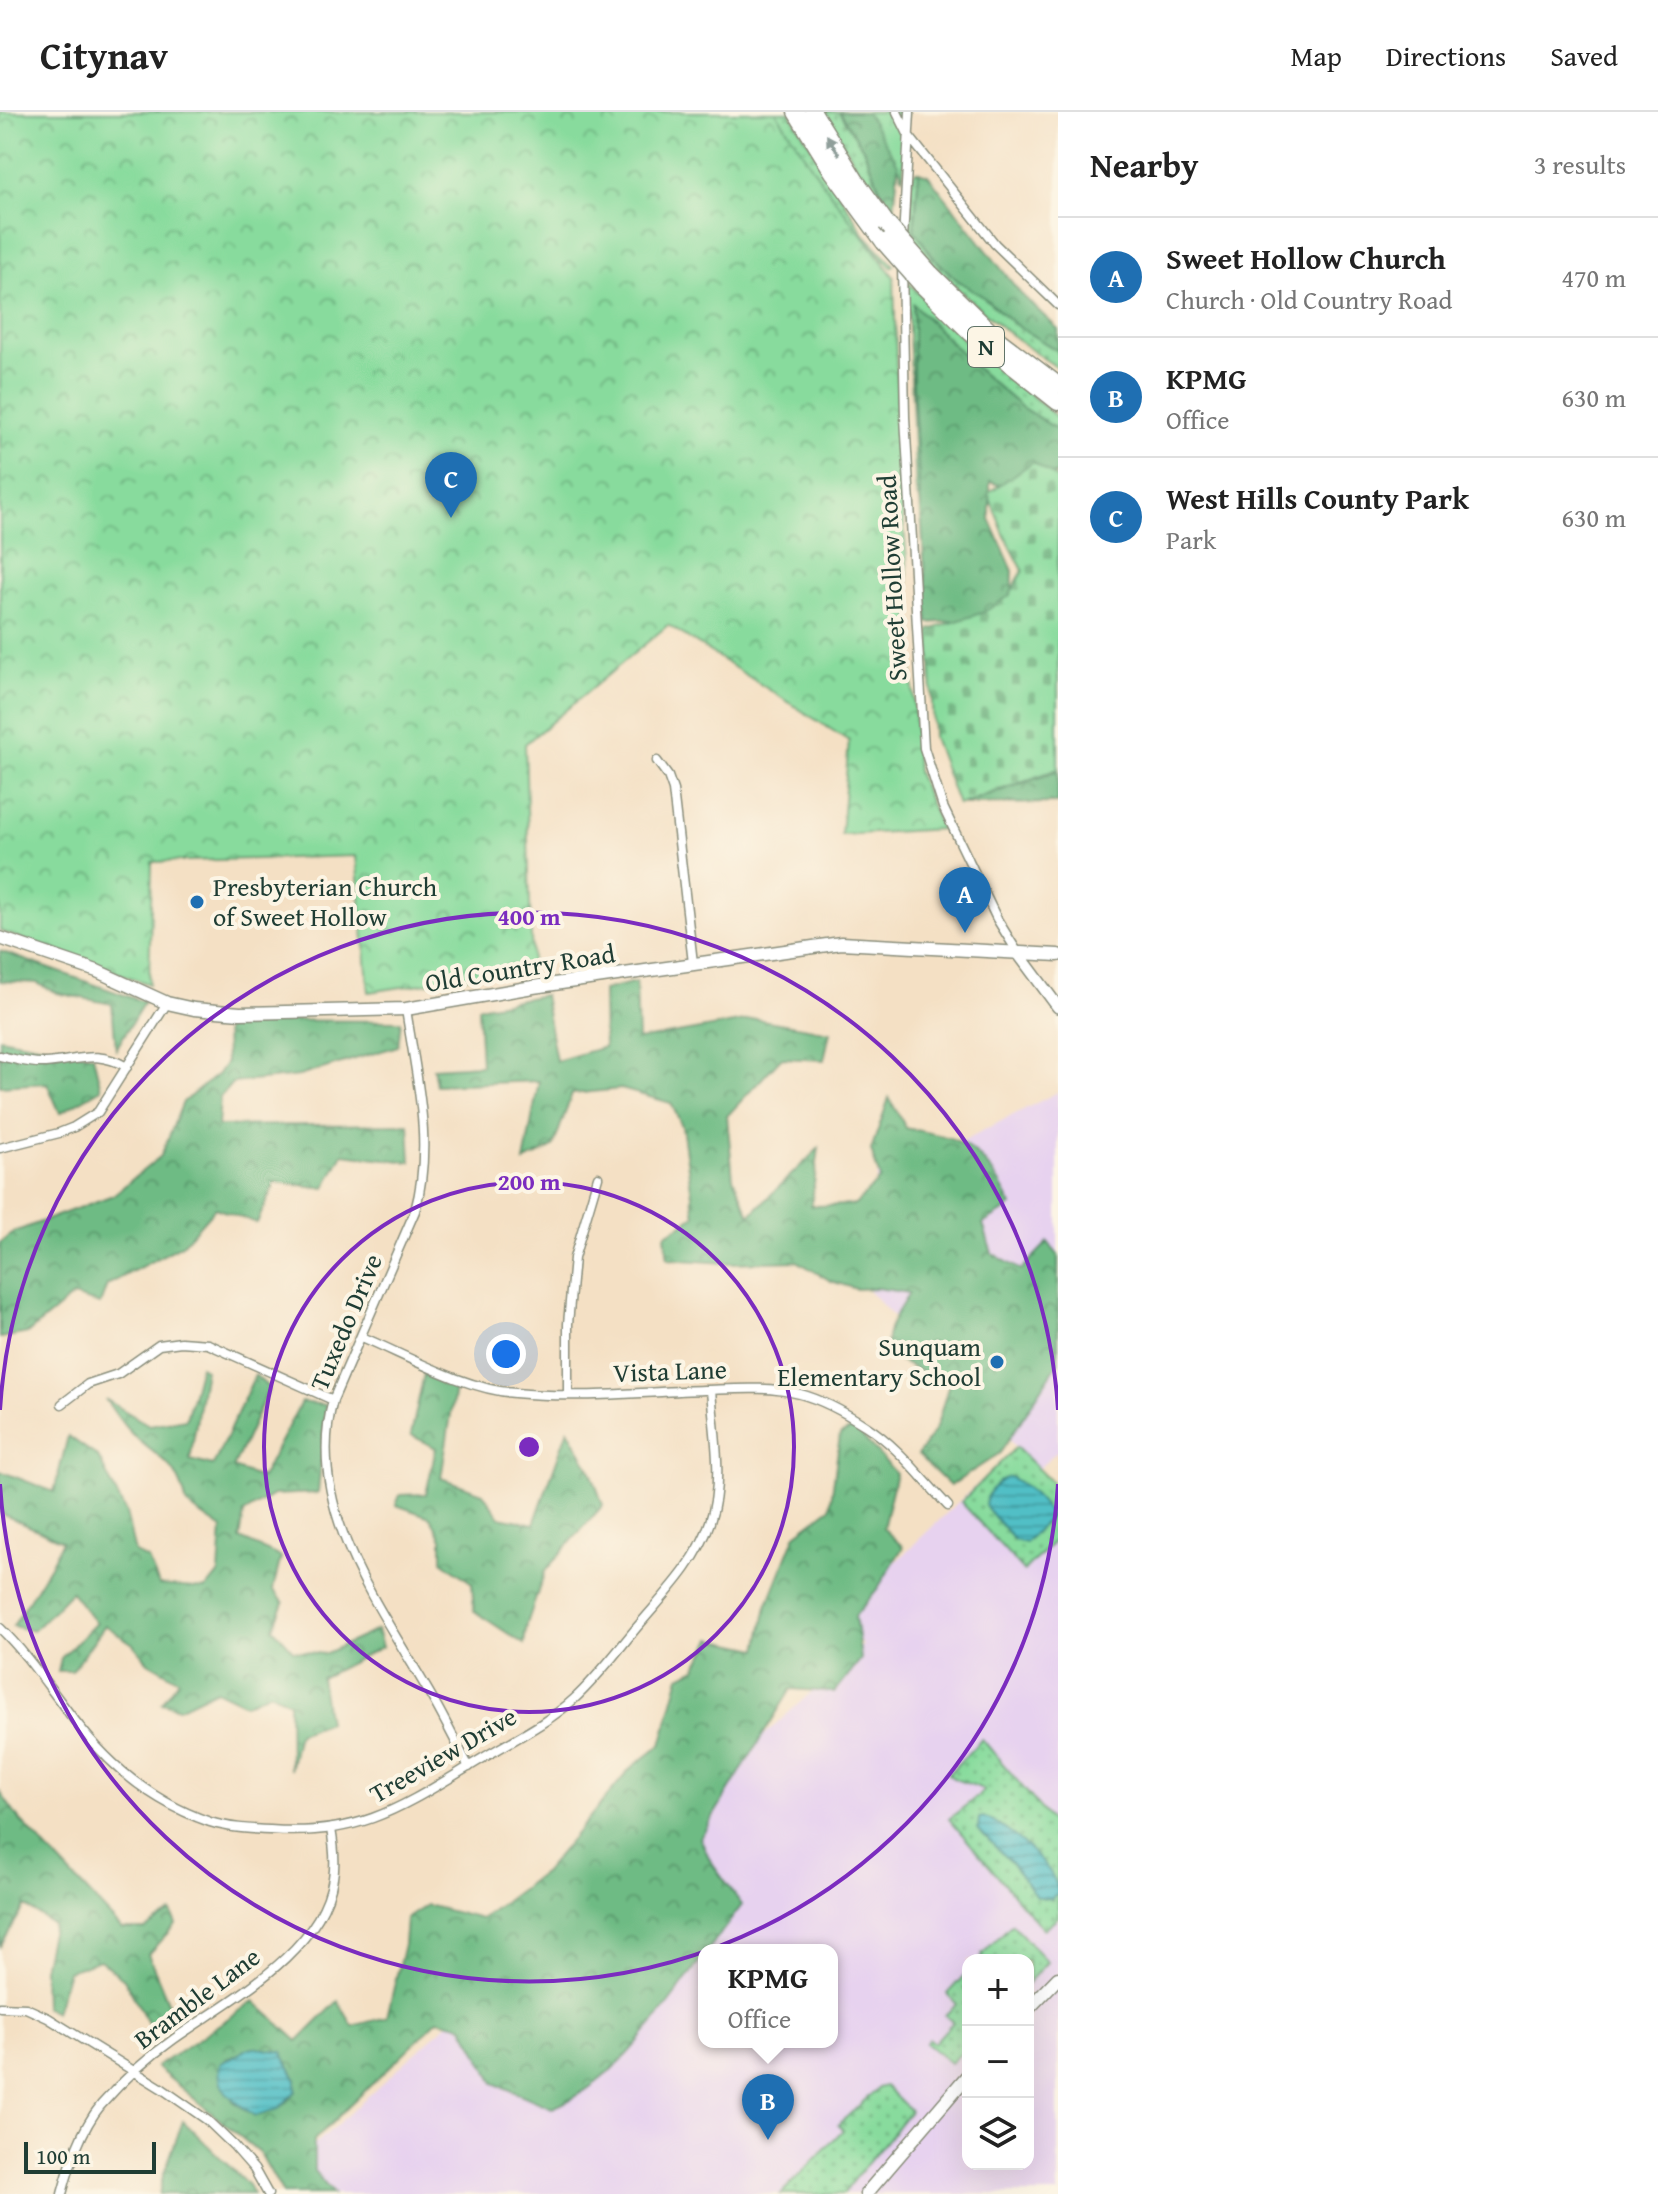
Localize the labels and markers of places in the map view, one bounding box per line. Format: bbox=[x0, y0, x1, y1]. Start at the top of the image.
pin: C bbox=[425, 452, 477, 518]
place label: Presbyterian Church of Sweet Hollow bbox=[213, 867, 437, 936]
pin: A bbox=[939, 867, 991, 933]
marker: Presbyterian Church of Sweet Hollow bbox=[188, 893, 206, 911]
place label: Sunquam Elementary School bbox=[777, 1327, 981, 1396]
marker: Sunquam Elementary School bbox=[988, 1353, 1006, 1371]
centre of rings bbox=[515, 1433, 543, 1461]
pin: B bbox=[742, 2074, 794, 2140]

